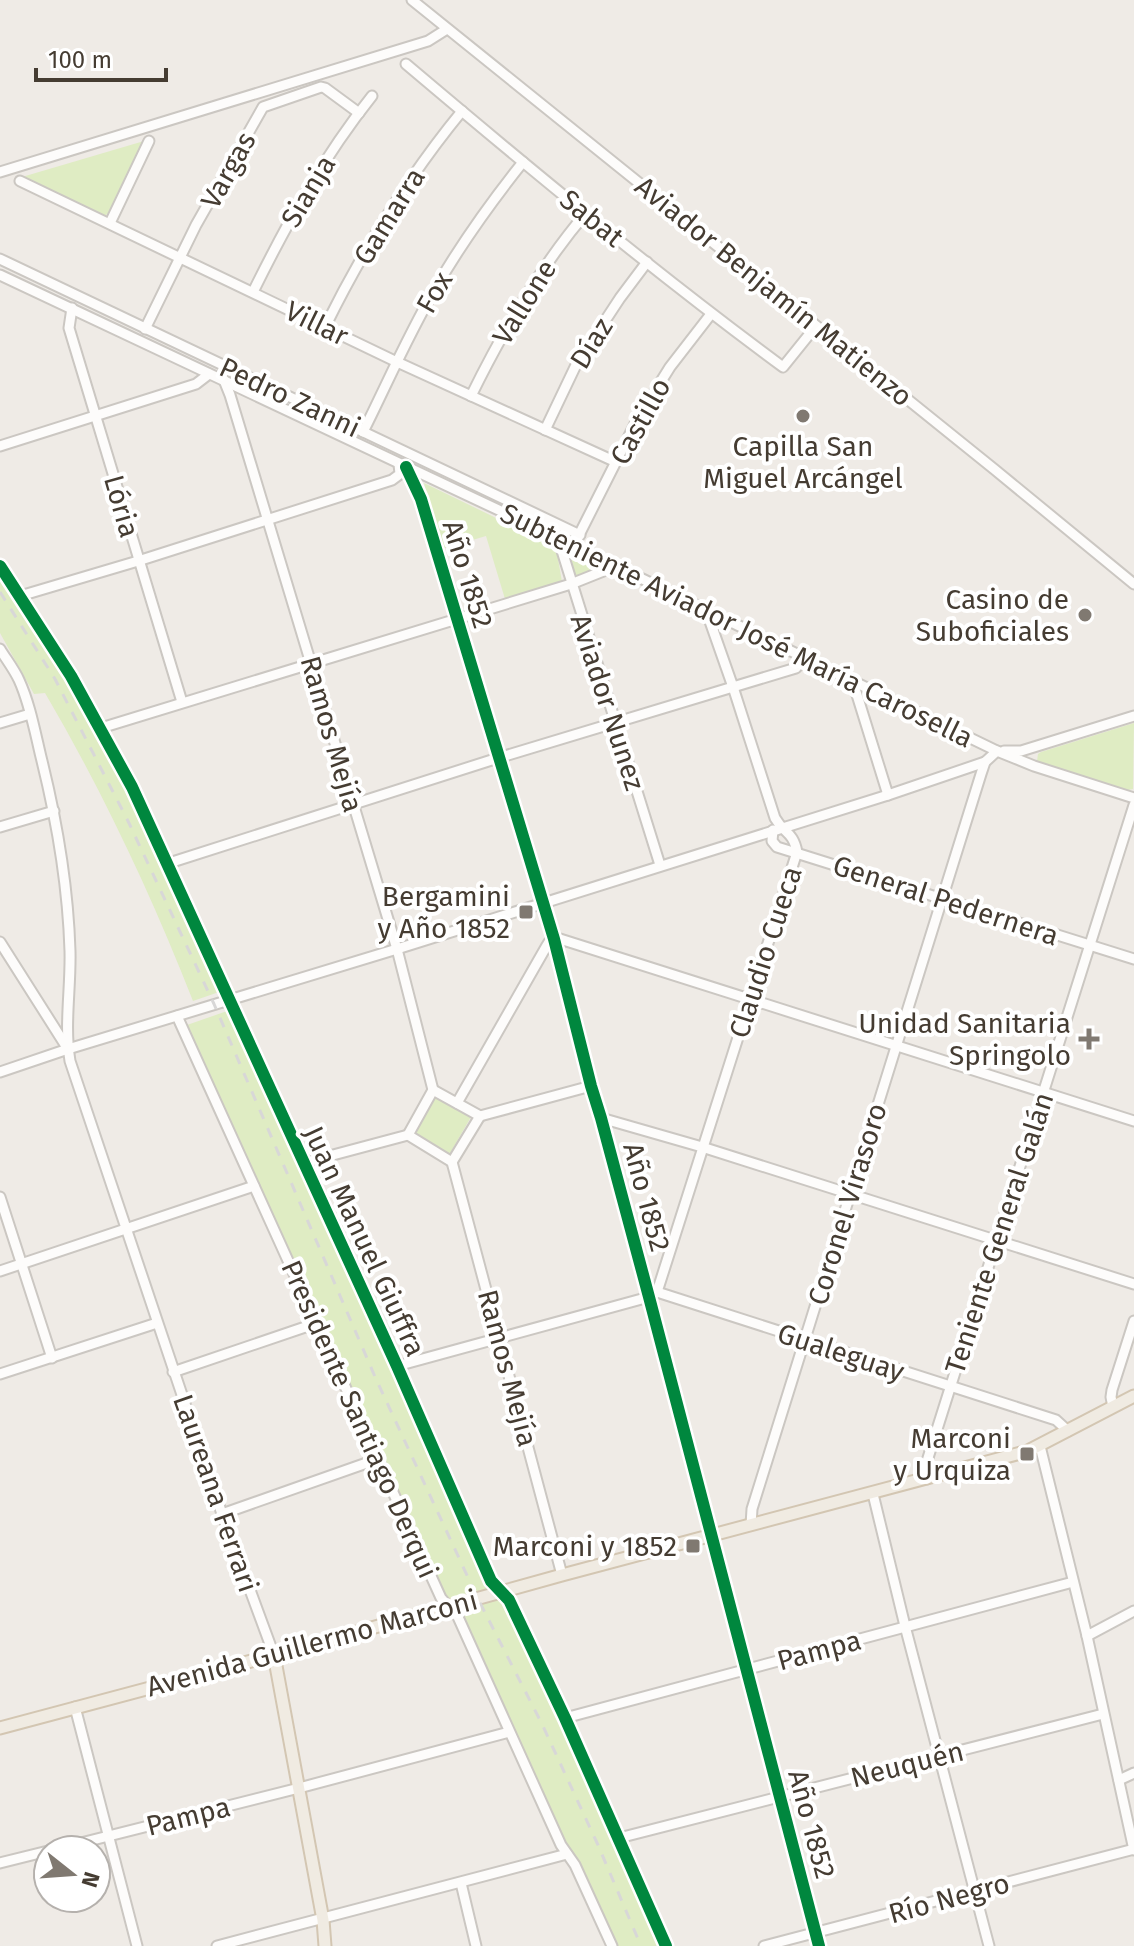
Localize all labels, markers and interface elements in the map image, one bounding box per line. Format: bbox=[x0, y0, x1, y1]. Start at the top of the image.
scale bar bbox=[36, 32, 166, 82]
text: 100 m bbox=[48, 46, 112, 74]
street label: Vargas bbox=[194, 126, 263, 214]
street label: Sianja bbox=[274, 149, 343, 233]
street label: Gamarra bbox=[347, 162, 432, 271]
street label: Aviador Benjamín Matienzo bbox=[629, 169, 919, 413]
street label: Sabat bbox=[553, 183, 631, 254]
street label: Vallone bbox=[486, 254, 563, 351]
street label: Fox bbox=[410, 265, 460, 319]
street label: Villar bbox=[280, 294, 354, 353]
street label: Díaz bbox=[563, 312, 620, 375]
street label: Pedro Zanni bbox=[214, 351, 365, 444]
street label: Castillo bbox=[603, 372, 678, 470]
marker: Capilla San Miguel Arcángel bbox=[794, 407, 812, 425]
place label: Capilla San Miguel Arcángel bbox=[703, 430, 903, 495]
street label: Lória bbox=[97, 471, 146, 541]
street label: Subteniente Aviador José María Carosella bbox=[495, 496, 978, 755]
street label: Año 1852 bbox=[435, 516, 500, 632]
place label: Casino de Suboficiales bbox=[916, 583, 1069, 648]
marker: Casino de Suboficiales bbox=[1076, 606, 1094, 624]
street label: Aviador Nunez bbox=[563, 610, 652, 794]
street label: Ramos Mejía bbox=[293, 652, 370, 816]
street label: General Pedernera bbox=[829, 848, 1063, 953]
street label: Claudio Cueca bbox=[722, 862, 809, 1042]
place label: Bergamini y Año 1852 bbox=[377, 880, 510, 945]
marker: Bergamini y Año 1852 bbox=[517, 903, 535, 921]
place label: Unidad Sanitaria Springolo bbox=[858, 1007, 1071, 1072]
marker: Unidad Sanitaria Springolo bbox=[1078, 1028, 1100, 1050]
street label: Teniente General Galán bbox=[938, 1088, 1061, 1378]
street label: Coronel Virasoro bbox=[801, 1099, 894, 1309]
street label: Juan Manuel Giuffra bbox=[297, 1121, 432, 1362]
street label: Año 1852 bbox=[616, 1139, 677, 1255]
street label: Presidente Santiago Derqui bbox=[274, 1255, 445, 1583]
street label: Ramos Mejía bbox=[471, 1286, 544, 1450]
street label: Gualeguay bbox=[773, 1316, 909, 1389]
street label: Laureana Ferrari bbox=[166, 1390, 265, 1596]
place label: Marconi y Urquiza bbox=[893, 1422, 1011, 1487]
marker: Marconi y Urquiza bbox=[1018, 1445, 1036, 1463]
place label: Marconi y 1852 bbox=[493, 1530, 677, 1563]
marker: Marconi y 1852 bbox=[684, 1537, 702, 1555]
street label: Avenida Guillermo Marconi bbox=[143, 1583, 481, 1704]
street label: Pampa bbox=[774, 1623, 865, 1677]
street label: Neuquén bbox=[847, 1735, 967, 1794]
street label: Año 1852 bbox=[781, 1766, 842, 1882]
street label: Pampa bbox=[143, 1790, 234, 1843]
north arrow bbox=[32, 1834, 112, 1914]
street label: Río Negro bbox=[885, 1867, 1013, 1930]
text: N bbox=[76, 1869, 106, 1891]

